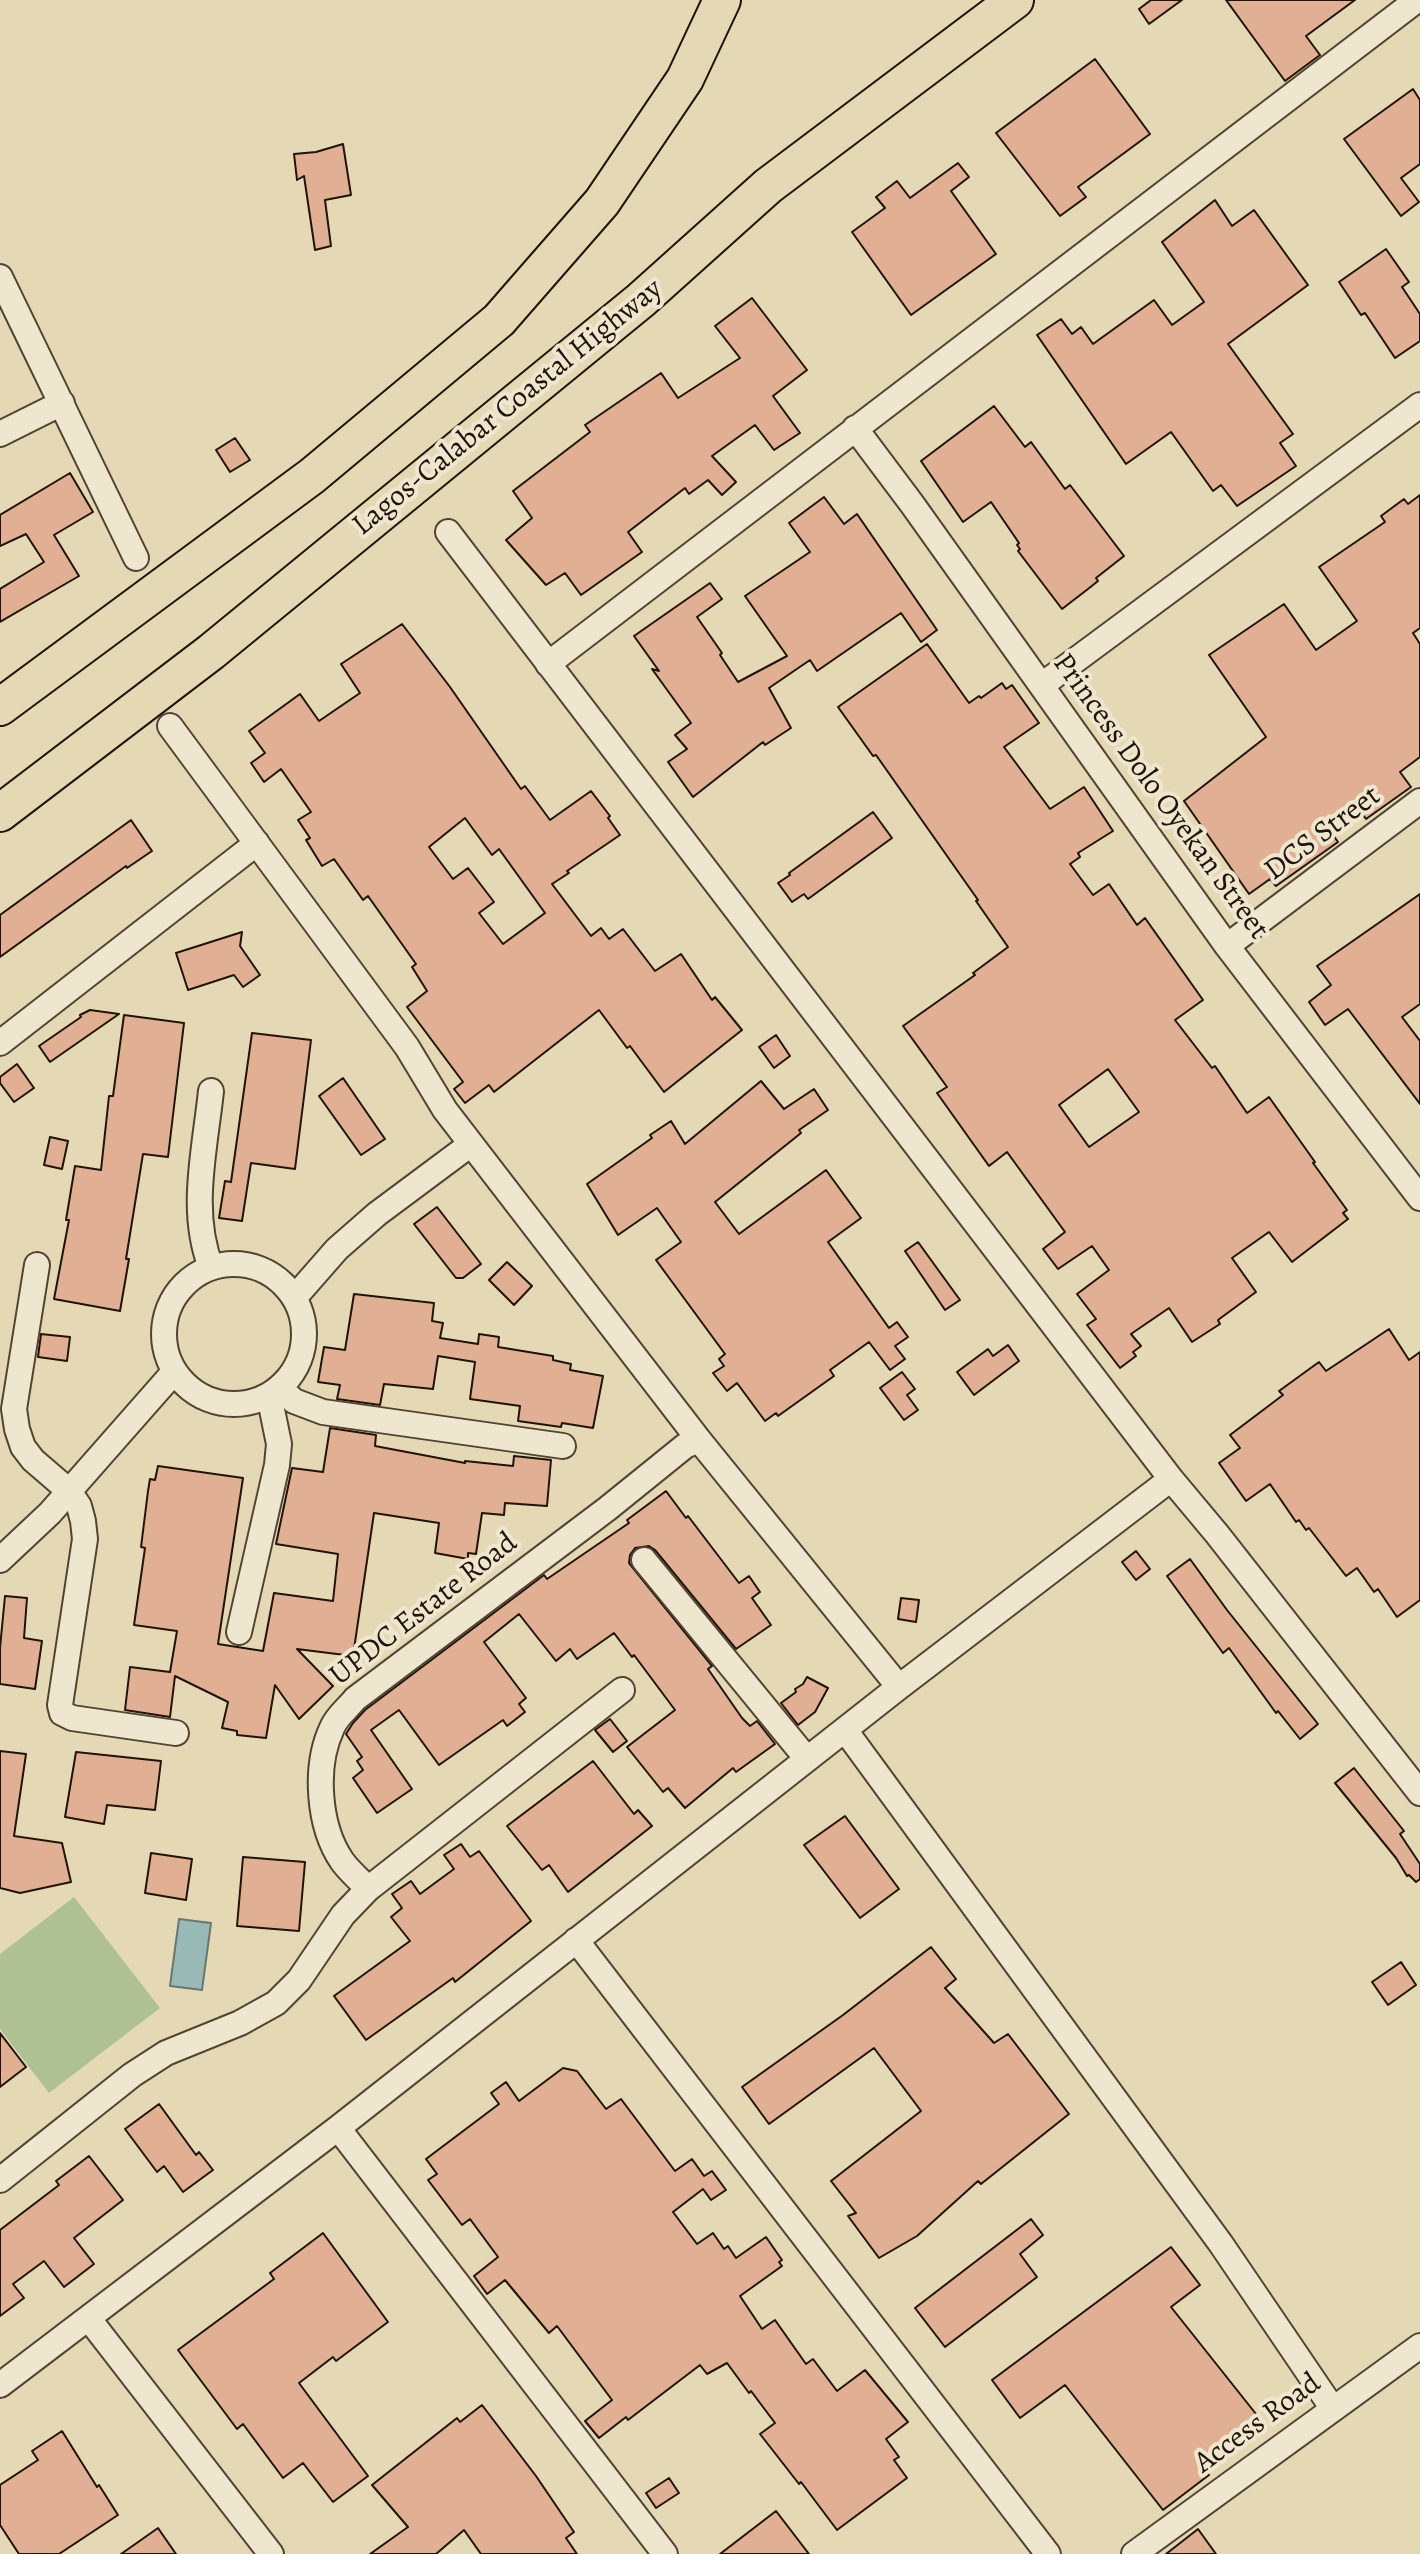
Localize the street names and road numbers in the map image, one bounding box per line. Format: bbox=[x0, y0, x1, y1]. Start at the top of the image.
street label: Lagos-Calabar Coastal Highway bbox=[346, 272, 670, 544]
street label: Princess Dolo Oyekan Street bbox=[1044, 647, 1276, 947]
street label: DCS Street bbox=[1258, 779, 1388, 889]
street label: UPDC Estate Road bbox=[323, 1526, 525, 1694]
street label: Access Road bbox=[1188, 2366, 1328, 2482]

